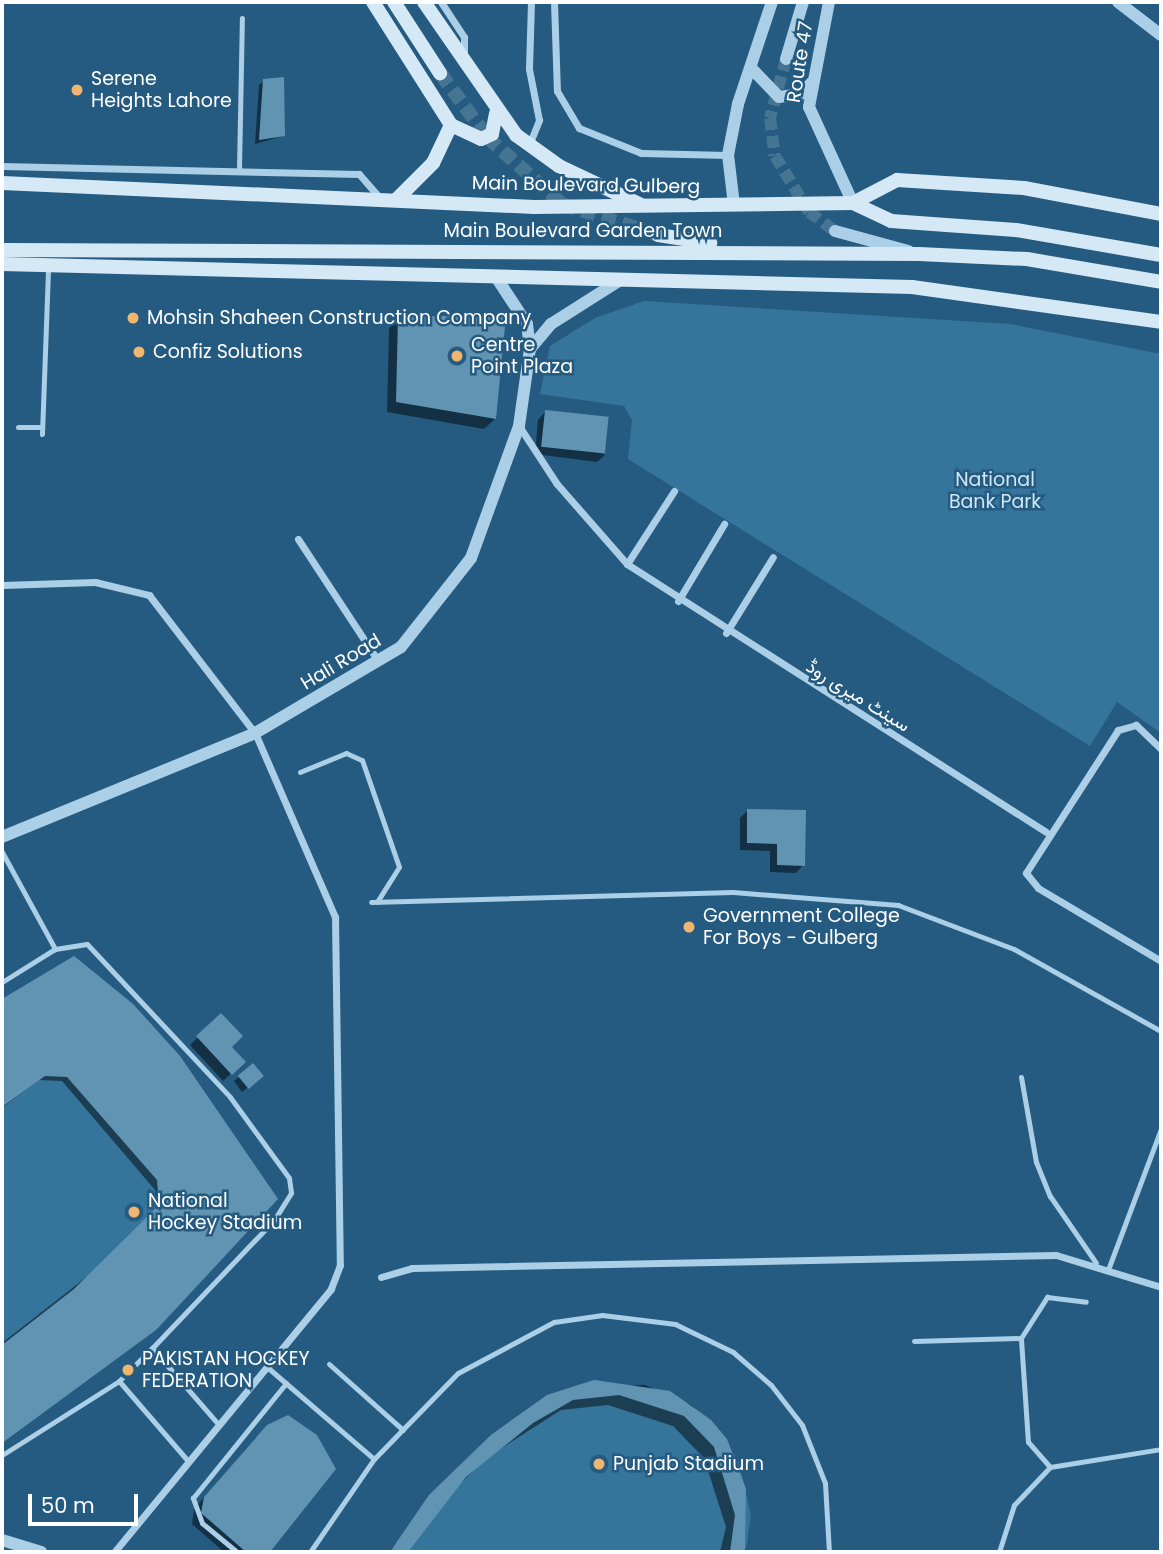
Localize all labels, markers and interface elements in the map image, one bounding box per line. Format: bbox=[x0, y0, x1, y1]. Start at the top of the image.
street label: Route 47 bbox=[782, 20, 818, 104]
place label: Serene Heights Lahore bbox=[91, 68, 232, 112]
marker: Serene Heights Lahore bbox=[69, 82, 85, 98]
street label: Main Boulevard Gulberg bbox=[472, 172, 700, 198]
street label: Main Boulevard Garden Town bbox=[444, 220, 722, 242]
place label: Mohsin Shaheen Construction Company bbox=[147, 307, 531, 329]
marker: Mohsin Shaheen Construction Company bbox=[125, 310, 141, 326]
place label: Centre Point Plaza bbox=[471, 334, 573, 378]
place label: Confiz Solutions bbox=[153, 341, 303, 363]
marker: Confiz Solutions bbox=[131, 344, 147, 360]
marker: Centre Point Plaza bbox=[449, 348, 465, 364]
park label: National Bank Park bbox=[949, 469, 1041, 513]
street label: Hali Road bbox=[297, 629, 385, 695]
street label: سینٹ میری روڈ bbox=[802, 655, 914, 737]
place label: Government College For Boys - Gulberg bbox=[703, 905, 900, 949]
marker: Government College For Boys - Gulberg bbox=[681, 919, 697, 935]
place label: National Hockey Stadium bbox=[148, 1190, 302, 1234]
marker: National Hockey Stadium bbox=[126, 1204, 142, 1220]
place label: PAKISTAN HOCKEY FEDERATION bbox=[142, 1348, 310, 1392]
marker: PAKISTAN HOCKEY FEDERATION bbox=[120, 1362, 136, 1378]
place label: Punjab Stadium bbox=[613, 1453, 764, 1475]
marker: Punjab Stadium bbox=[591, 1456, 607, 1472]
scale bar bbox=[32, 1480, 142, 1524]
text: 50 m bbox=[41, 1491, 95, 1520]

